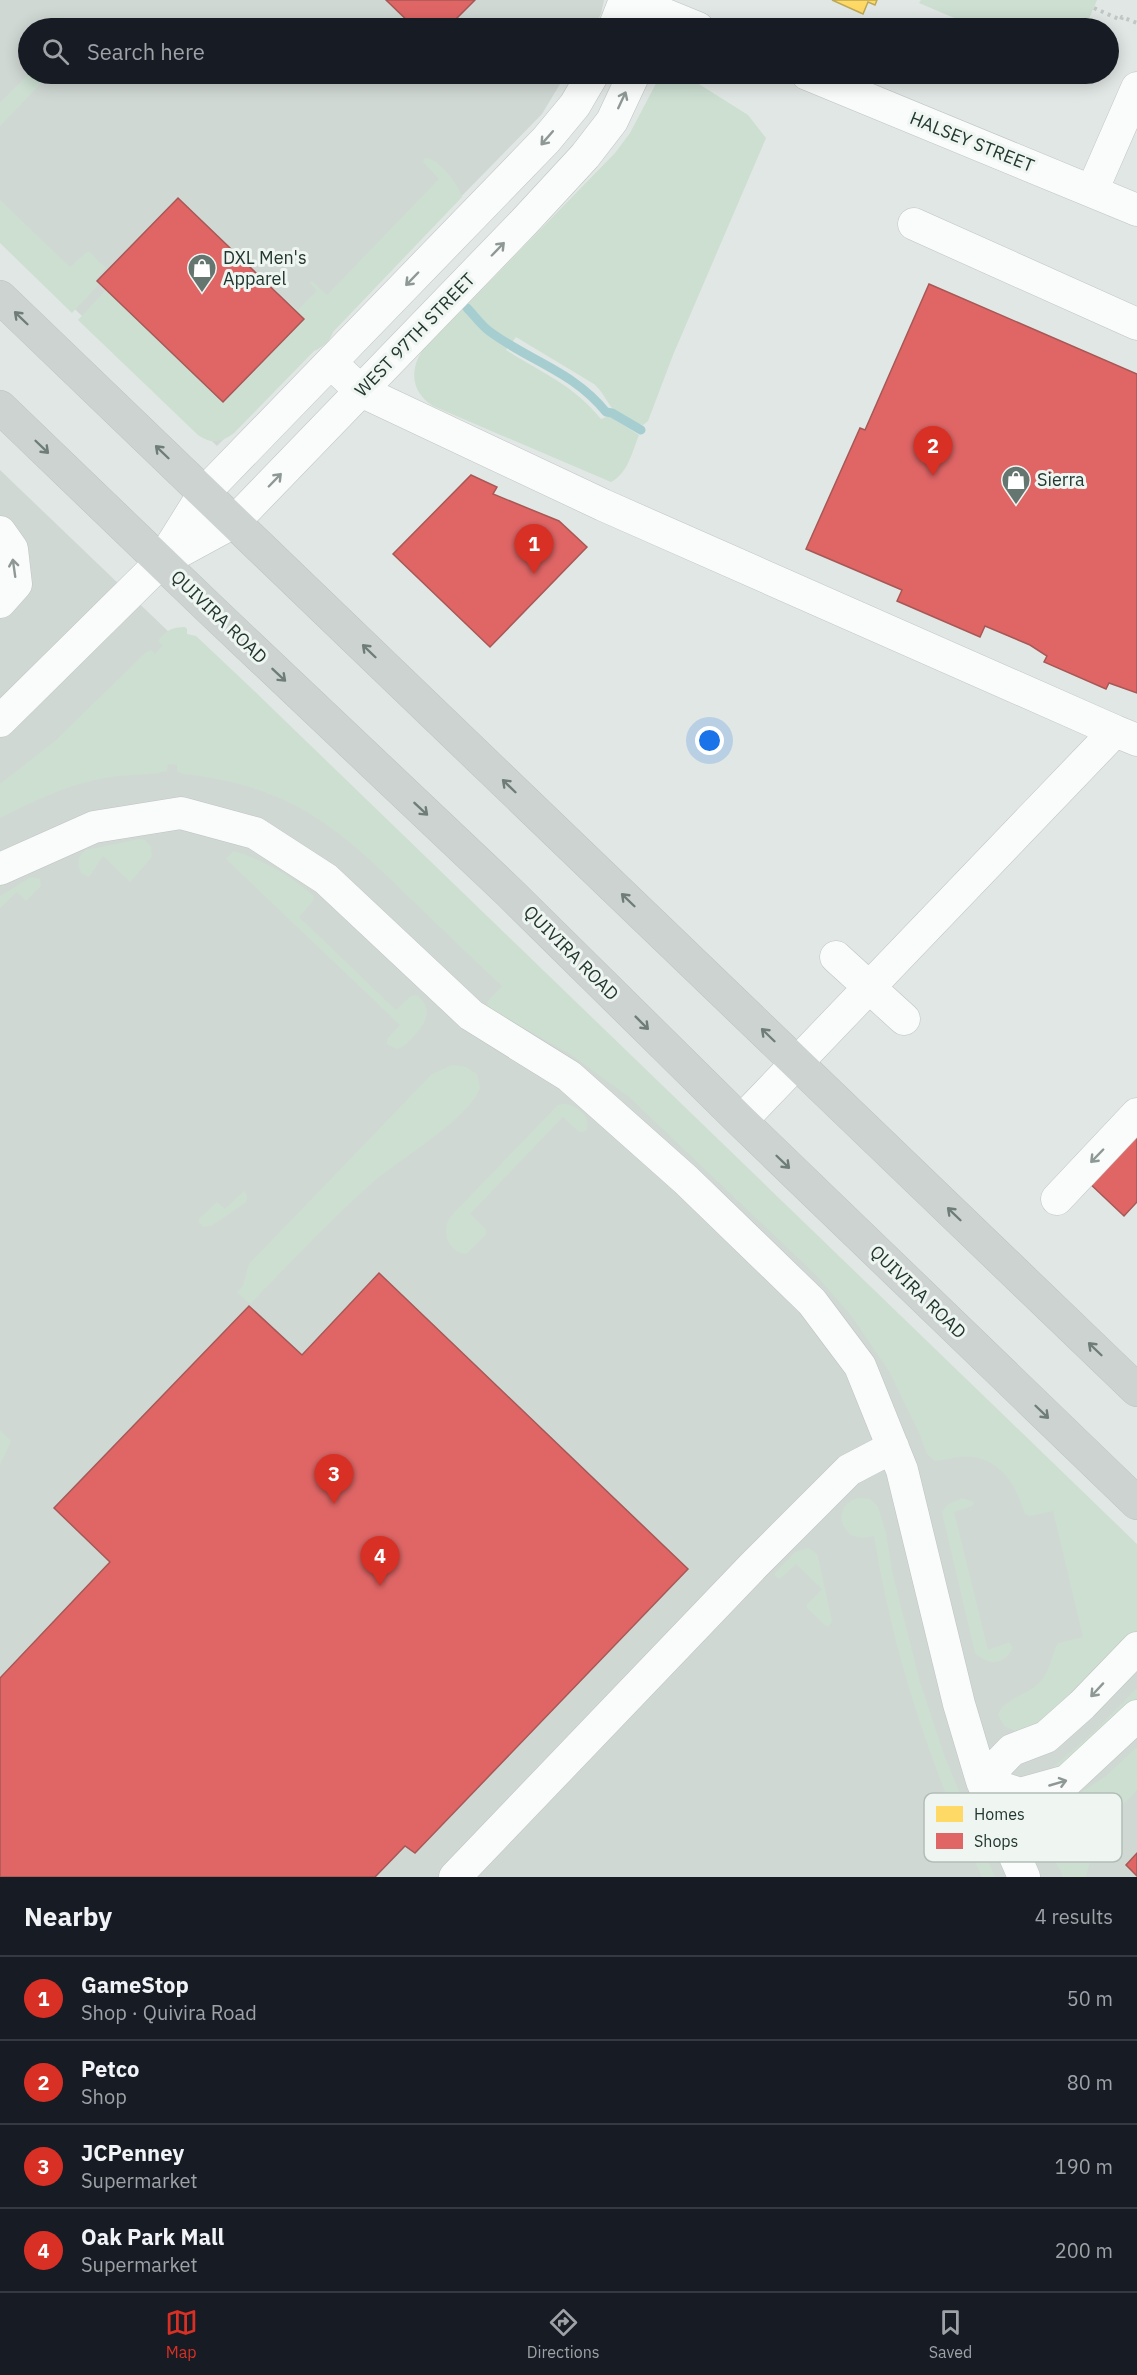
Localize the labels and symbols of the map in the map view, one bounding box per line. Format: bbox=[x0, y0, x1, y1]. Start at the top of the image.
one-way arrow bbox=[616, 91, 628, 109]
street label: HALSEY STREET bbox=[907, 106, 1038, 177]
one-way arrow bbox=[540, 130, 554, 145]
one-way arrow bbox=[491, 242, 506, 257]
place label: DXL Men's Apparel bbox=[223, 246, 307, 290]
shop icon: DXL Men's Apparel bbox=[186, 252, 218, 294]
street label: WEST 97TH STREET bbox=[350, 268, 480, 401]
one-way arrow bbox=[405, 271, 419, 286]
one-way arrow bbox=[14, 310, 29, 325]
pin: 2 bbox=[914, 426, 952, 476]
one-way arrow bbox=[35, 440, 50, 455]
one-way arrow bbox=[155, 445, 170, 460]
shop icon: Sierra bbox=[1000, 464, 1032, 506]
place label: Sierra bbox=[1037, 468, 1085, 491]
one-way arrow bbox=[267, 472, 282, 487]
pin: 1 bbox=[514, 524, 554, 574]
one-way arrow bbox=[9, 559, 20, 579]
street label: QUIVIRA ROAD bbox=[166, 565, 272, 668]
one-way arrow bbox=[362, 644, 377, 658]
one-way arrow bbox=[271, 667, 286, 681]
your location bbox=[695, 726, 724, 755]
one-way arrow bbox=[502, 779, 517, 794]
one-way arrow bbox=[413, 801, 428, 816]
one-way arrow bbox=[620, 893, 635, 907]
street label: QUIVIRA ROAD bbox=[519, 900, 624, 1005]
one-way arrow bbox=[634, 1016, 649, 1030]
one-way arrow bbox=[761, 1028, 776, 1043]
one-way arrow bbox=[1090, 1149, 1104, 1164]
one-way arrow bbox=[776, 1155, 791, 1169]
one-way arrow bbox=[947, 1207, 962, 1221]
street label: QUIVIRA ROAD bbox=[865, 1240, 971, 1343]
one-way arrow bbox=[1087, 1342, 1102, 1357]
one-way arrow bbox=[1035, 1405, 1050, 1419]
pin: 3 bbox=[314, 1454, 354, 1504]
pin: 4 bbox=[360, 1536, 400, 1586]
one-way arrow bbox=[1090, 1682, 1104, 1697]
one-way arrow bbox=[1048, 1777, 1067, 1788]
legend bbox=[924, 1793, 1122, 1862]
text: Homes bbox=[974, 1804, 1025, 1824]
text: Shops bbox=[974, 1831, 1018, 1851]

